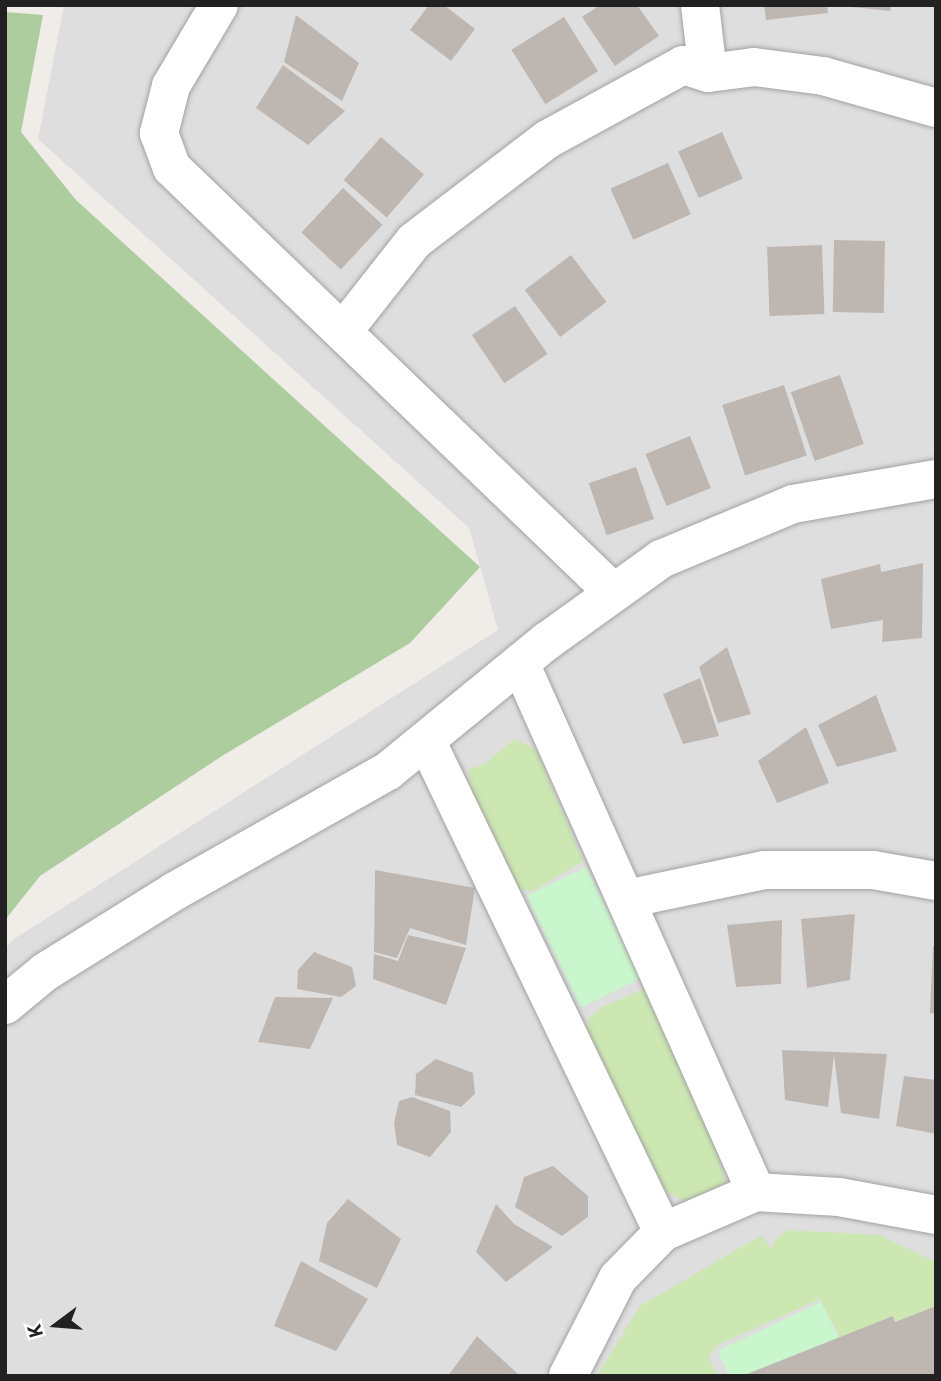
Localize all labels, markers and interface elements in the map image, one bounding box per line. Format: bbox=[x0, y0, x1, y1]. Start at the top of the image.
north arrow bbox=[21, 1290, 91, 1360]
text: K bbox=[23, 1322, 48, 1340]

